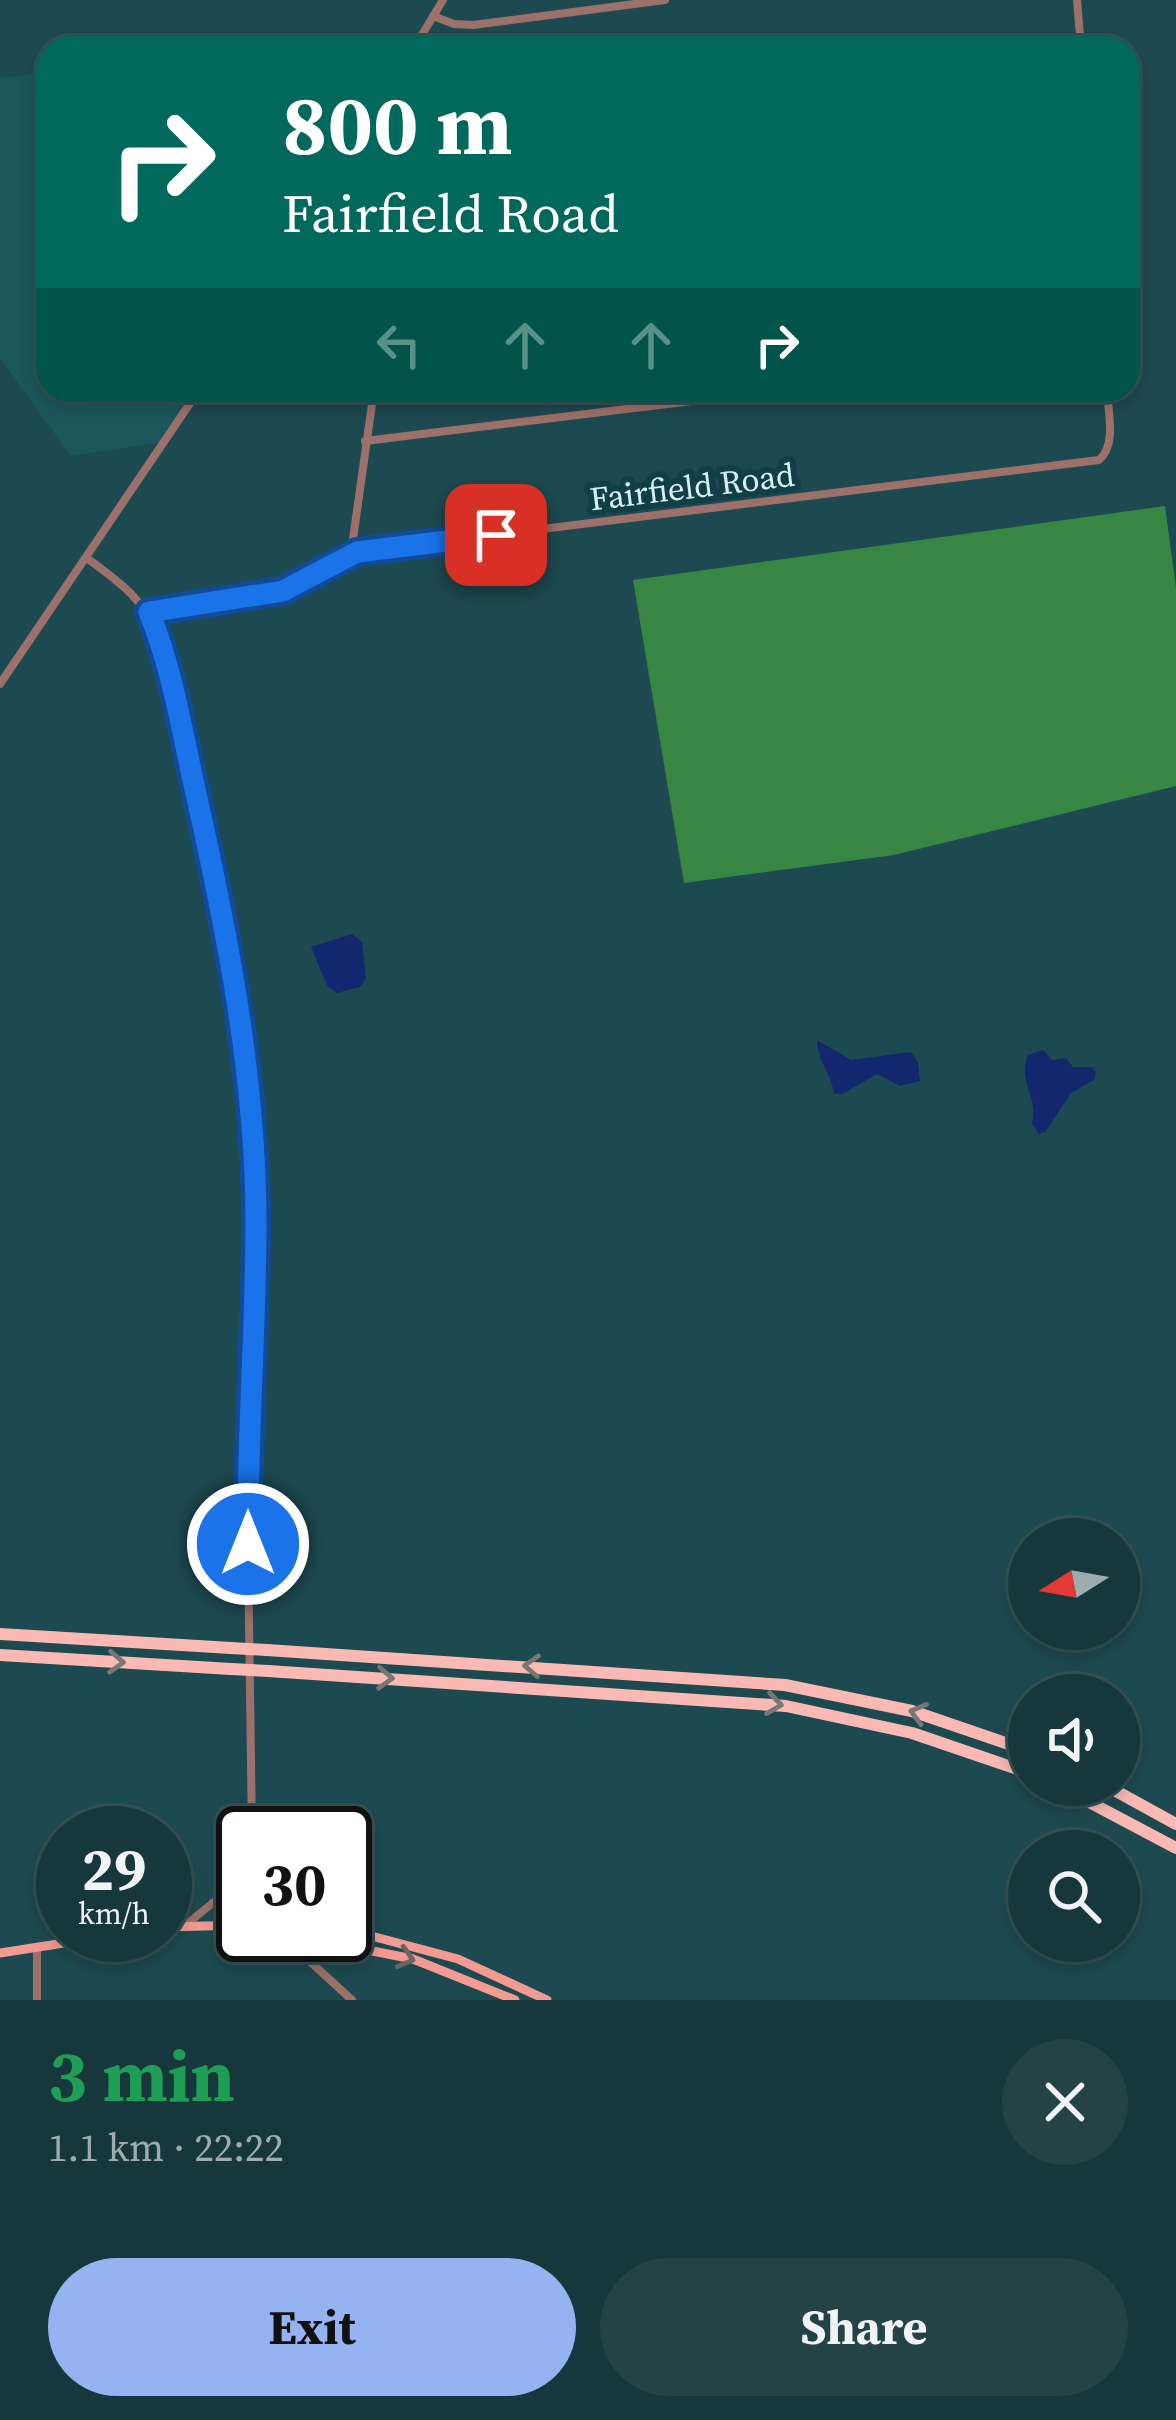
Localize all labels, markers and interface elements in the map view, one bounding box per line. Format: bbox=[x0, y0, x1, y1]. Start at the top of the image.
text: 800 m bbox=[282, 67, 513, 182]
icon: right bbox=[84, 84, 240, 240]
text: Fairfield Road bbox=[282, 176, 619, 250]
icon: left bbox=[366, 312, 432, 378]
icon: ahead bbox=[492, 312, 558, 378]
icon: ahead bbox=[618, 312, 684, 378]
icon: right bbox=[744, 312, 810, 378]
street label: Fairfield Road bbox=[587, 452, 797, 521]
pin bbox=[445, 484, 547, 586]
icon: arrive bbox=[463, 502, 529, 568]
position arrow bbox=[185, 1481, 311, 1607]
north arrow bbox=[1008, 1518, 1140, 1650]
map controls bbox=[1008, 1518, 1140, 1962]
one-way arrow bbox=[107, 1648, 126, 1674]
one-way arrow bbox=[522, 1653, 541, 1679]
one-way arrow bbox=[376, 1665, 395, 1691]
button: sound bbox=[1008, 1674, 1140, 1806]
one-way arrow bbox=[764, 1690, 784, 1716]
one-way arrow bbox=[908, 1703, 929, 1728]
speed limit sign: 30 bbox=[216, 1806, 372, 1962]
text: 29 bbox=[81, 1828, 147, 1910]
button: search bbox=[1008, 1830, 1140, 1962]
text: km/h bbox=[78, 1893, 150, 1934]
one-way arrow bbox=[395, 1943, 415, 1968]
text: 3 min bbox=[48, 2026, 235, 2125]
button: close bbox=[1002, 2039, 1128, 2165]
text: 1.1 km · 22:22 bbox=[48, 2121, 284, 2174]
button: Exit bbox=[48, 2258, 576, 2396]
button: Share bbox=[600, 2258, 1128, 2396]

